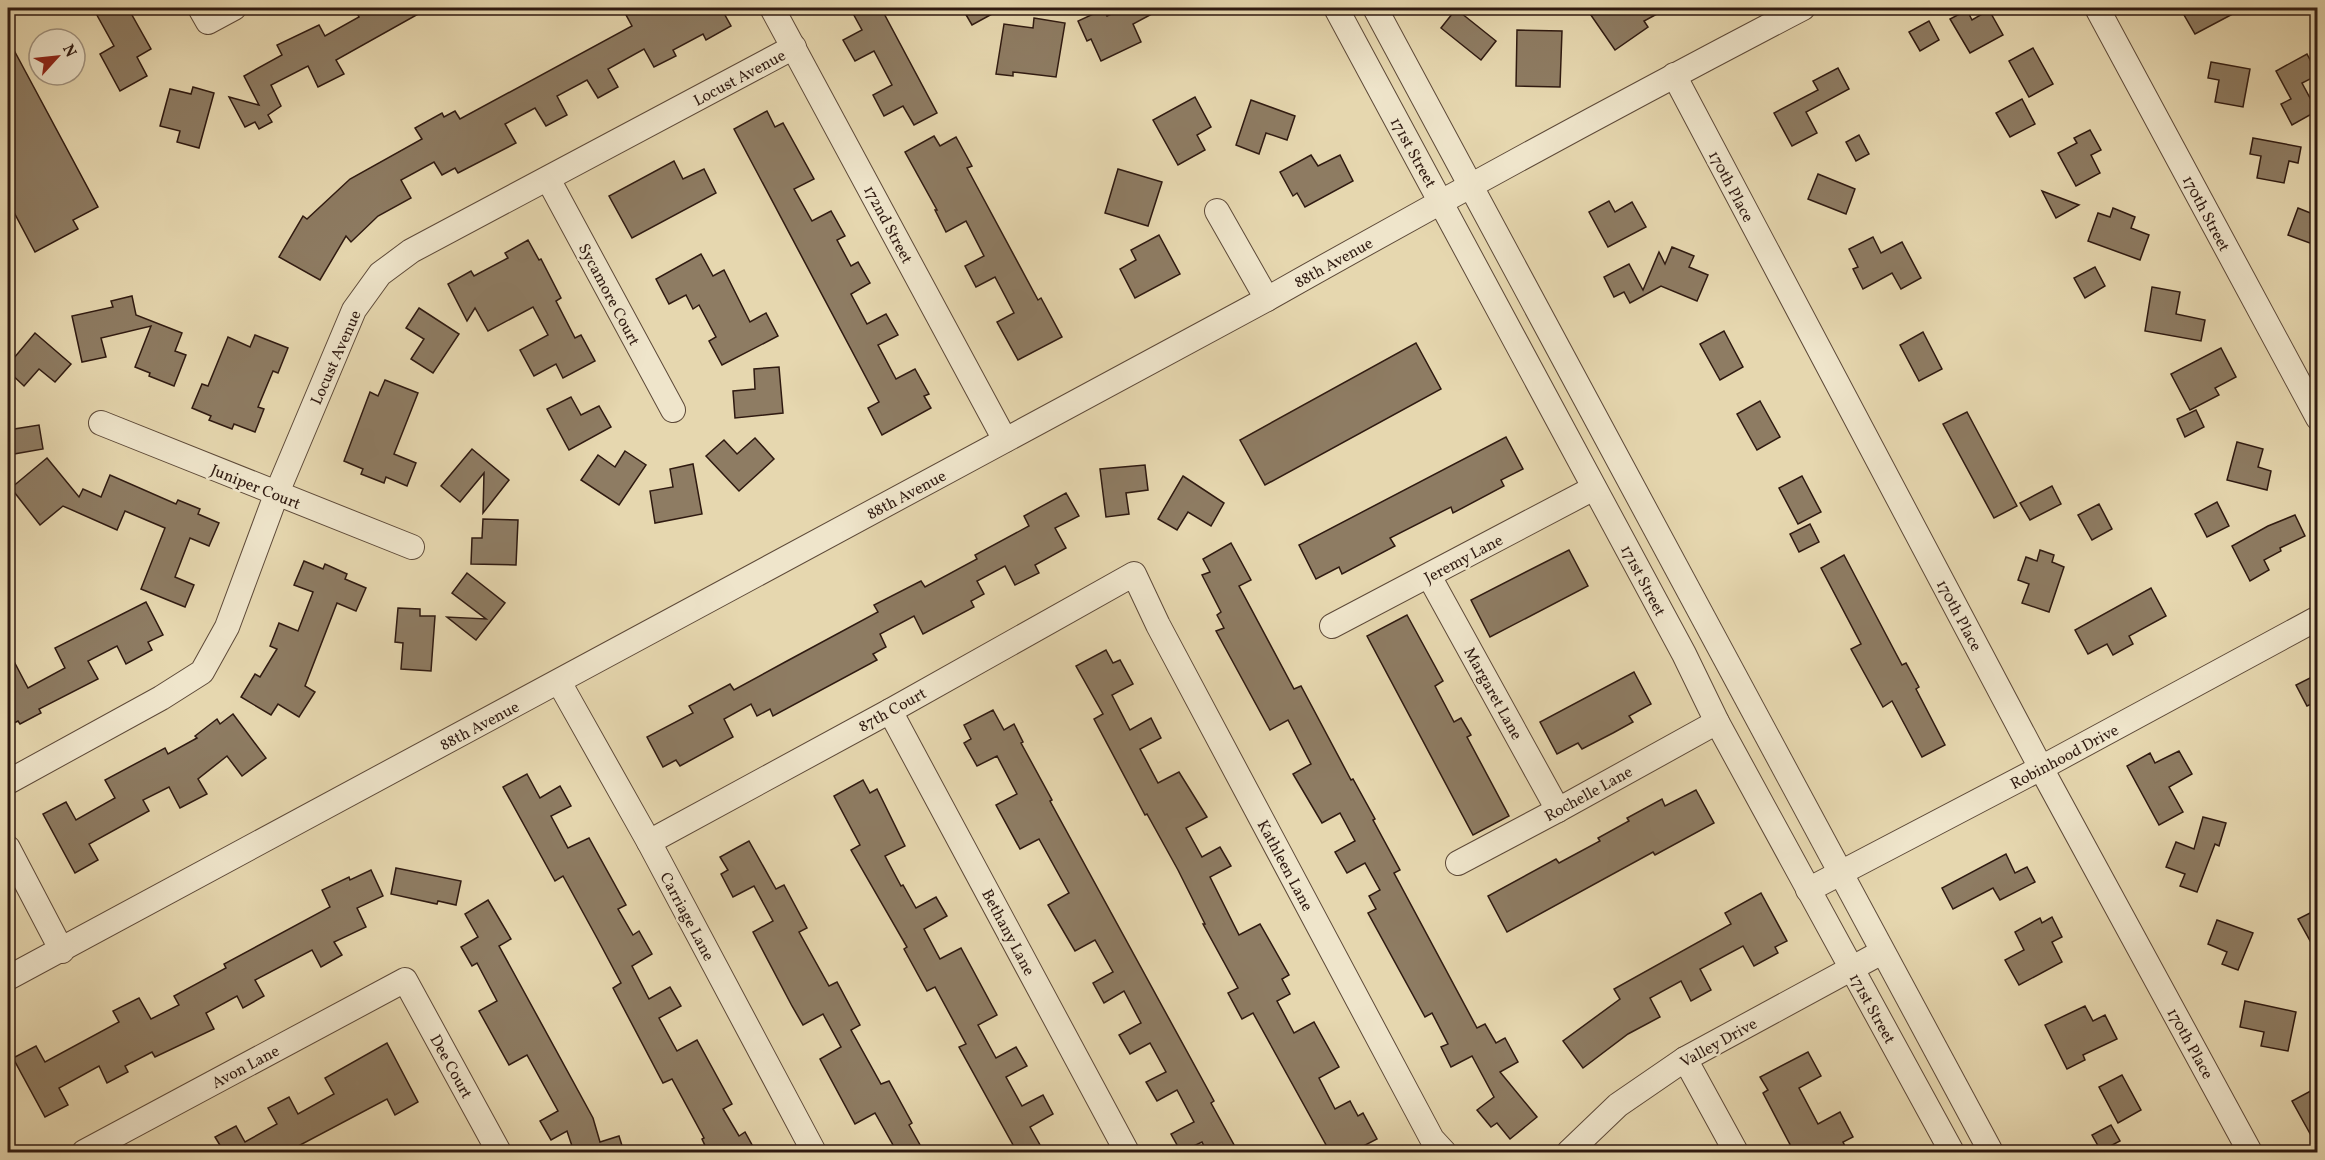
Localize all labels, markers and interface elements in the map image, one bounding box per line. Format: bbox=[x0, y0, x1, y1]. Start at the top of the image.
north arrow bbox=[27, 27, 87, 87]
text: N bbox=[56, 41, 81, 62]
street label: Locust Avenue bbox=[690, 45, 790, 112]
street label: 171st Street bbox=[1384, 114, 1441, 193]
street label: 170th Place bbox=[1702, 147, 1758, 227]
street label: 170th Street bbox=[2176, 172, 2235, 256]
street label: 172nd Street bbox=[857, 182, 917, 268]
street label: 88th Avenue bbox=[1291, 233, 1377, 294]
street label: Sycamore Court bbox=[572, 240, 645, 350]
street label: Locust Avenue bbox=[306, 307, 368, 409]
street label: Juniper Court bbox=[207, 460, 304, 516]
street label: 88th Avenue bbox=[863, 466, 950, 526]
street label: Jeremy Lane bbox=[1421, 530, 1507, 590]
street label: 171st Street bbox=[1614, 541, 1670, 621]
street label: 170th Place bbox=[1930, 576, 1986, 656]
street label: Margaret Lane bbox=[1458, 644, 1527, 744]
street label: 87th Court bbox=[855, 683, 931, 738]
street label: 88th Avenue bbox=[436, 697, 523, 757]
street label: Robinhood Drive bbox=[2007, 720, 2123, 796]
street label: Rochelle Lane bbox=[1541, 762, 1637, 828]
street label: Kathleen Lane bbox=[1251, 816, 1318, 915]
street label: Carriage Lane bbox=[654, 869, 719, 965]
street label: Bethany Lane bbox=[975, 886, 1039, 980]
street label: 171st Street bbox=[1843, 970, 1900, 1049]
street label: 170th Place bbox=[2161, 1004, 2218, 1083]
street label: Valley Drive bbox=[1676, 1014, 1761, 1074]
street label: Dee Court bbox=[424, 1031, 477, 1103]
street label: Avon Lane bbox=[208, 1041, 284, 1095]

